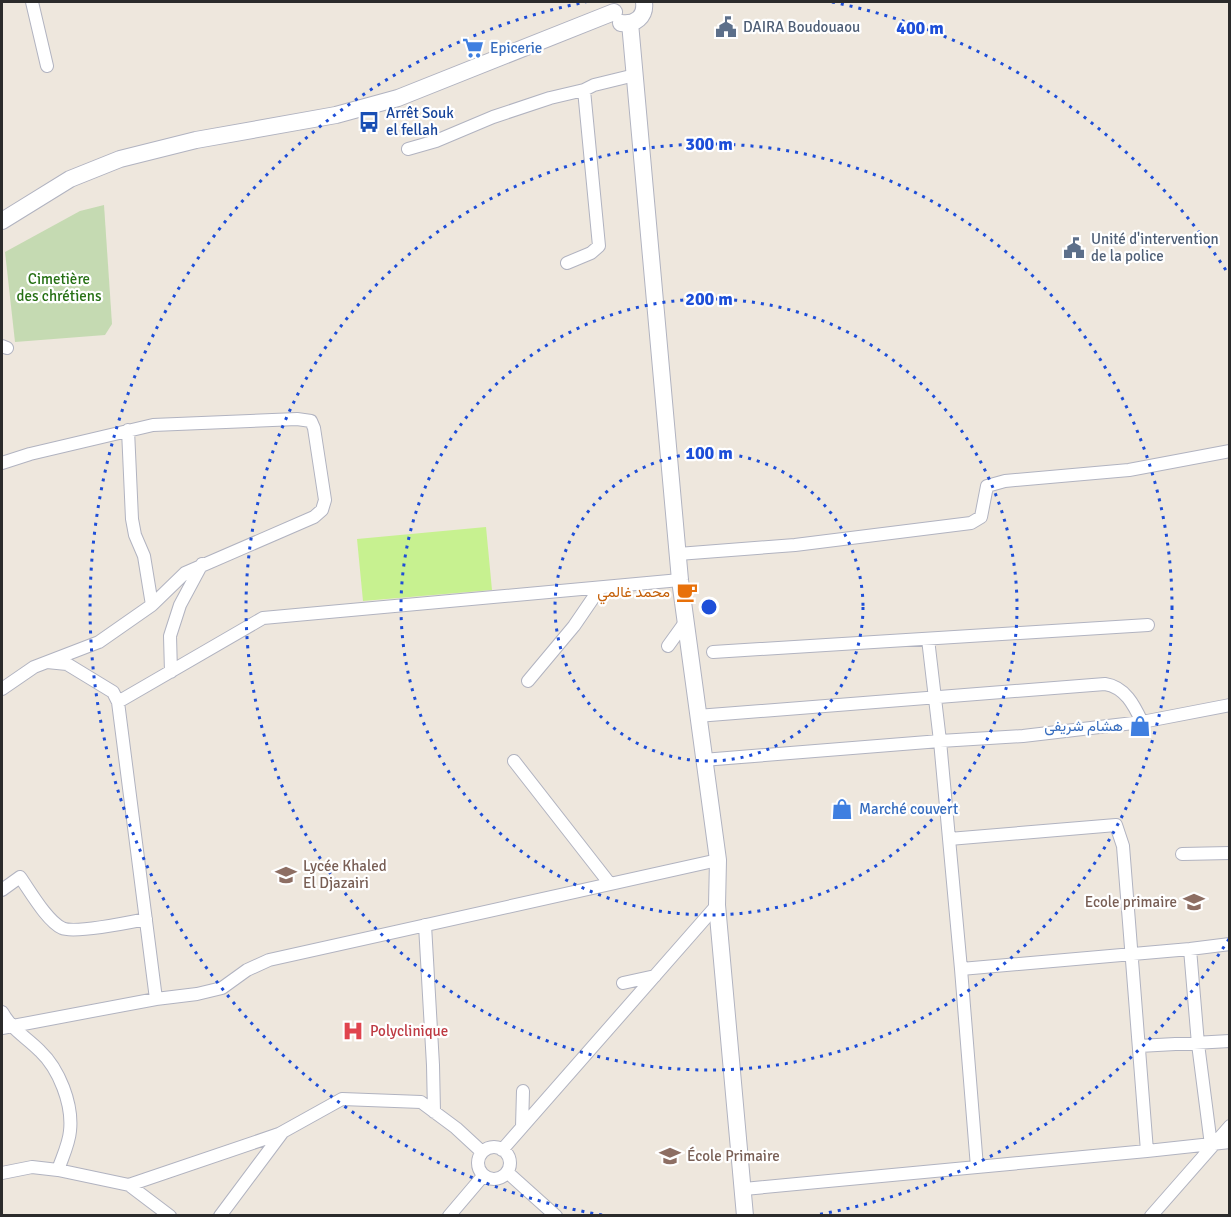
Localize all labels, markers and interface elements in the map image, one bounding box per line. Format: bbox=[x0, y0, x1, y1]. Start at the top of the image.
public building icon: DAIRA Boudouaou bbox=[714, 15, 738, 39]
text: 400 m bbox=[896, 17, 944, 39]
place label: DAIRA Boudouaou bbox=[743, 18, 860, 36]
supermarket icon: Epicerie bbox=[461, 36, 485, 60]
place label: Epicerie bbox=[490, 39, 542, 57]
place label: Arrêt Souk el fellah bbox=[386, 104, 454, 139]
bus stop icon: Arrêt Souk el fellah bbox=[357, 110, 381, 134]
text: 300 m bbox=[685, 133, 733, 155]
place label: Unité d'intervention de la police bbox=[1091, 230, 1219, 265]
public building icon: Unité d'intervention de la police bbox=[1062, 236, 1086, 260]
park label: Cimetière des chrétiens bbox=[17, 270, 102, 305]
text: 200 m bbox=[685, 288, 733, 310]
text: 100 m bbox=[685, 442, 733, 464]
cafe icon: محمد غالمي bbox=[675, 580, 699, 604]
place label: محمد غالمي bbox=[597, 583, 670, 605]
centre of rings bbox=[699, 597, 719, 617]
shop icon: هشام شريفى bbox=[1128, 714, 1152, 738]
place label: هشام شريفى bbox=[1044, 717, 1123, 736]
shop icon: Marché couvert bbox=[830, 797, 854, 821]
place label: Marché couvert bbox=[859, 800, 958, 818]
place label: Lycée Khaled El Djazairi bbox=[303, 857, 387, 892]
school or university icon: Lycée Khaled El Djazairi bbox=[274, 863, 298, 887]
school or university icon: Ecole primaire bbox=[1182, 890, 1206, 914]
place label: Ecole primaire bbox=[1085, 893, 1177, 911]
hospital icon: Polyclinique bbox=[341, 1019, 365, 1043]
place label: Polyclinique bbox=[370, 1022, 448, 1040]
school or university icon: École Primaire bbox=[658, 1144, 682, 1168]
place label: École Primaire bbox=[687, 1146, 780, 1165]

